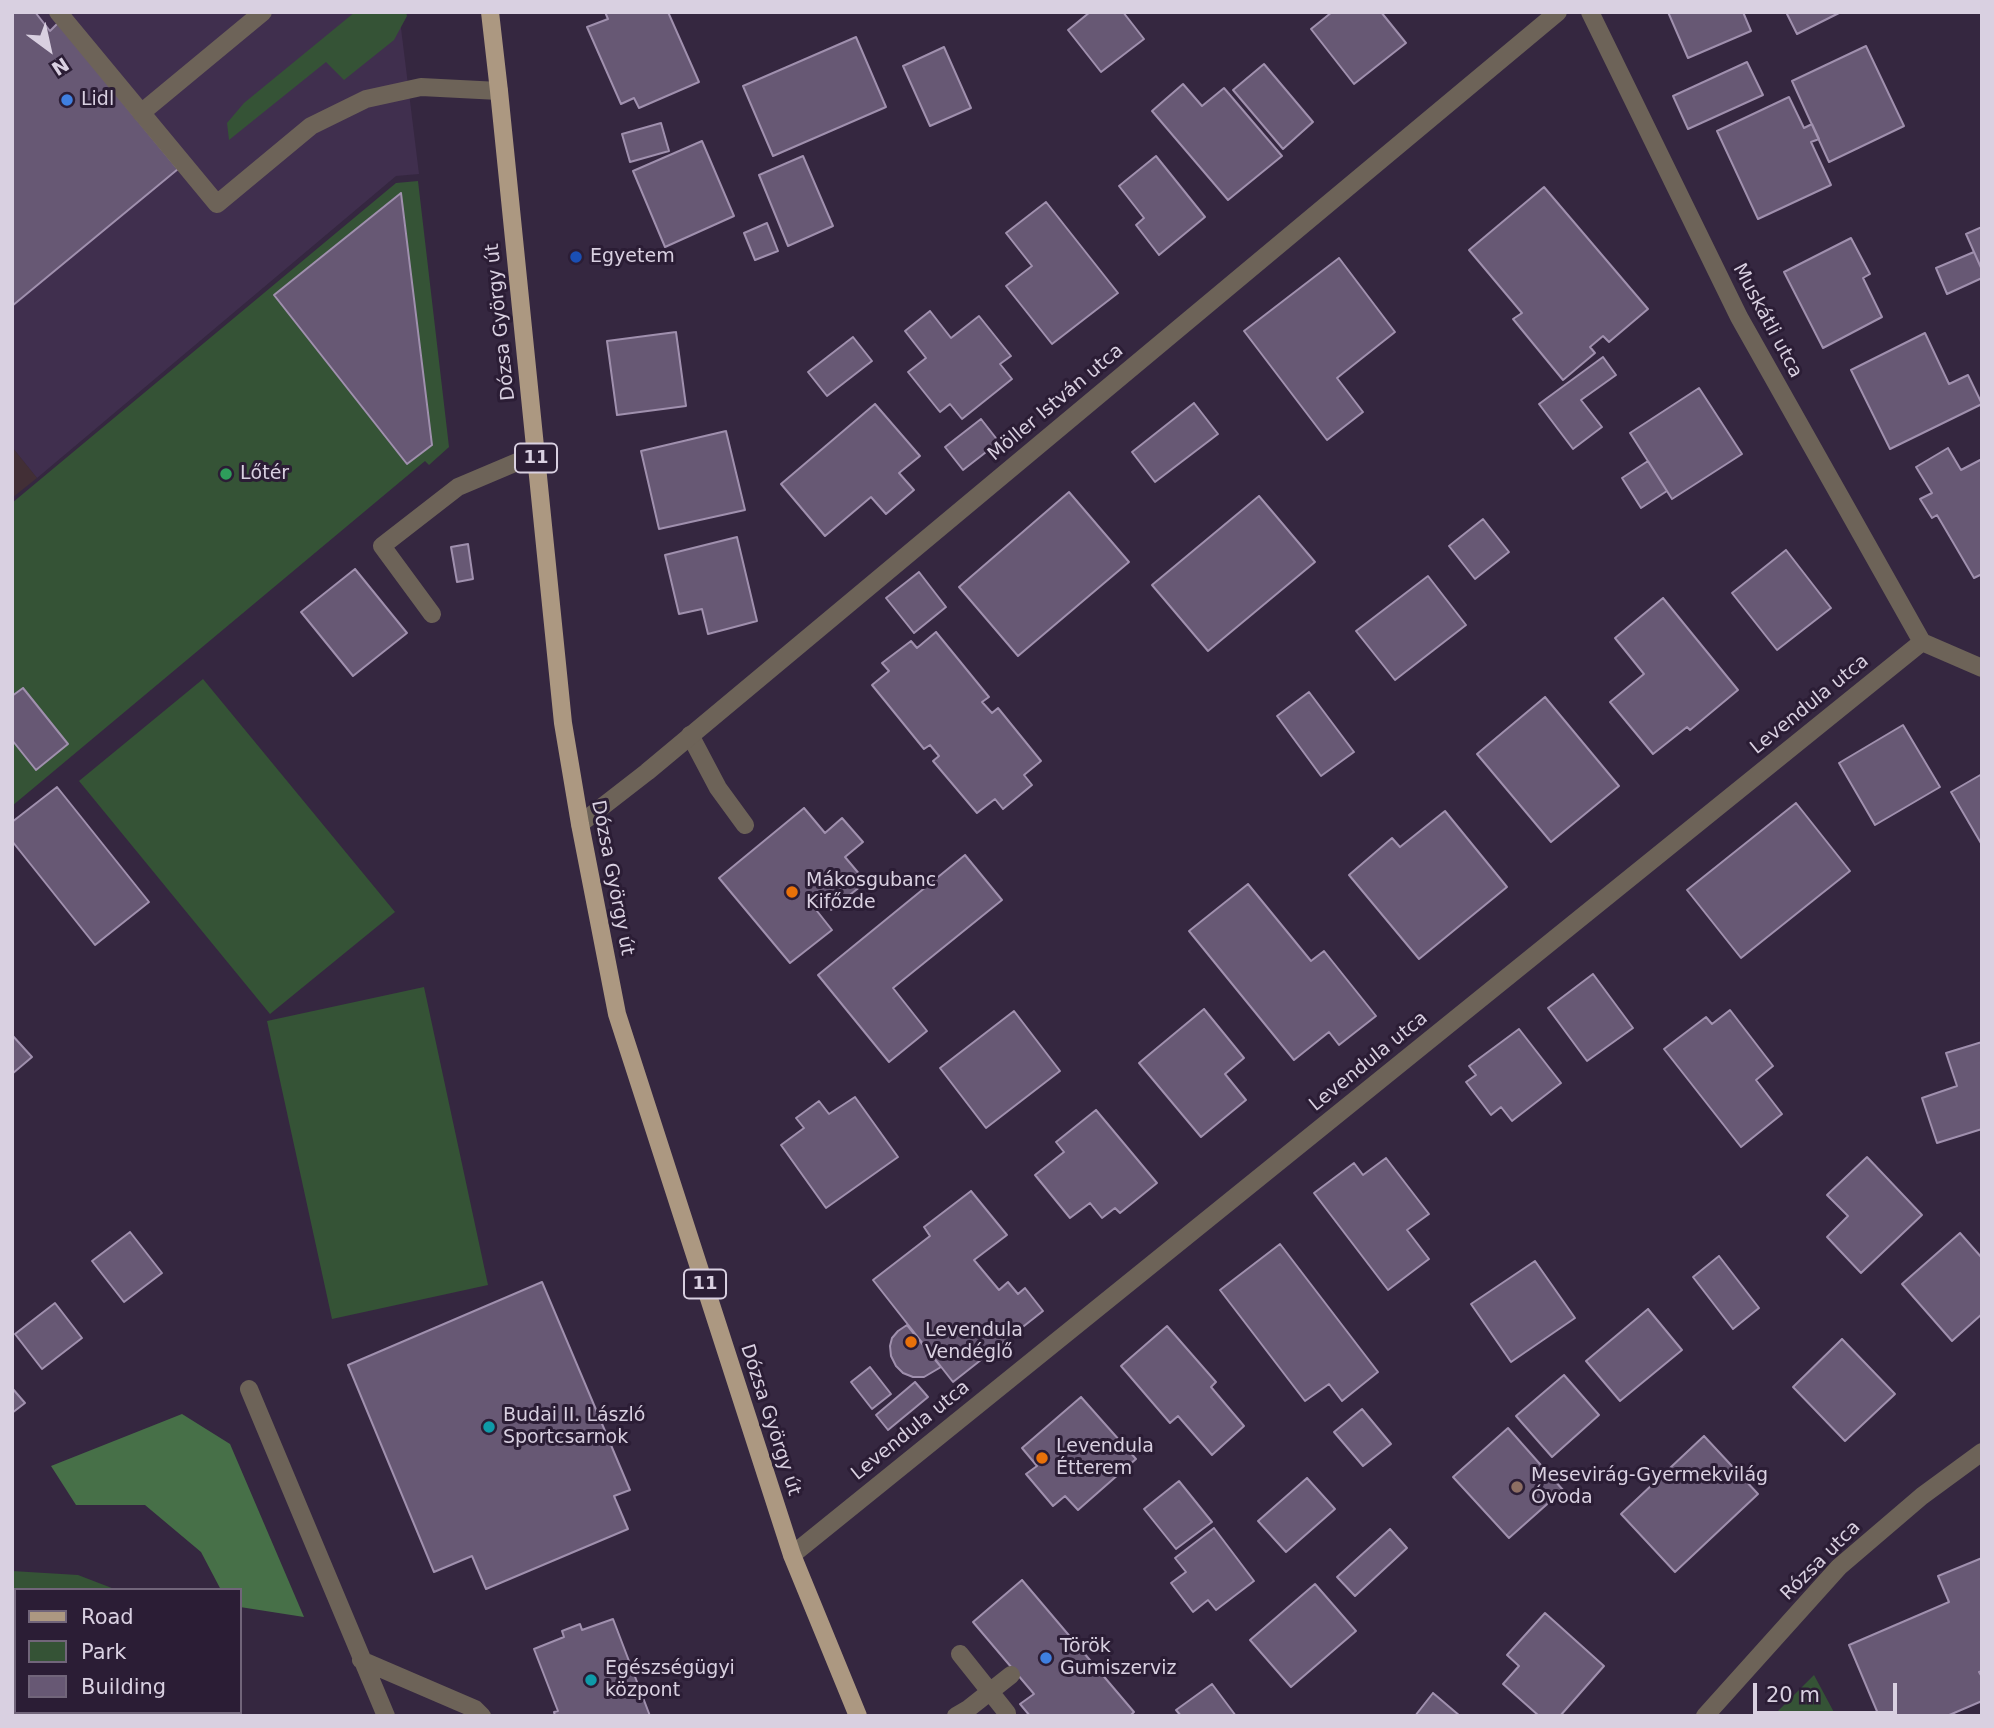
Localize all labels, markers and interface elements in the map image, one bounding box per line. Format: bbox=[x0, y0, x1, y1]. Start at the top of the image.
north arrow bbox=[14, 14, 84, 84]
text: N bbox=[48, 53, 73, 80]
place label: Lidl bbox=[81, 89, 114, 111]
marker: Lidl bbox=[59, 92, 75, 108]
street label: Dózsa György út bbox=[481, 242, 521, 402]
place label: Egyetem bbox=[590, 246, 675, 268]
marker: Egyetem bbox=[568, 249, 584, 265]
street label: Muskátli utca bbox=[1727, 260, 1807, 382]
street label: Möller István utca bbox=[984, 340, 1128, 466]
road number: 11 bbox=[515, 444, 557, 472]
place label: Lőtér bbox=[240, 463, 289, 485]
marker: Lőtér bbox=[218, 466, 234, 482]
street label: Levendula utca bbox=[1746, 650, 1874, 760]
street label: Dózsa György út bbox=[586, 798, 638, 958]
place label: Mákosgubanc Kifőzde bbox=[806, 870, 936, 914]
marker: Mákosgubanc Kifőzde bbox=[784, 884, 800, 900]
street label: Levendula utca bbox=[1305, 1007, 1433, 1117]
road number: 11 bbox=[684, 1269, 726, 1298]
place label: Levendula Vendéglő bbox=[925, 1320, 1023, 1364]
marker: Levendula Vendéglő bbox=[903, 1334, 919, 1350]
street label: Dózsa György út bbox=[735, 1341, 805, 1499]
street label: Levendula utca bbox=[847, 1376, 975, 1486]
place label: Budai II. László Sportcsarnok bbox=[503, 1405, 645, 1449]
marker: Budai II. László Sportcsarnok bbox=[481, 1419, 497, 1435]
place label: Levendula Étterem bbox=[1056, 1436, 1154, 1480]
marker: Levendula Étterem bbox=[1034, 1450, 1050, 1466]
place label: Mesevirág-Gyermekvilág Óvoda bbox=[1531, 1465, 1768, 1509]
marker: Mesevirág-Gyermekvilág Óvoda bbox=[1509, 1479, 1525, 1495]
street label: Rózsa utca bbox=[1776, 1516, 1866, 1606]
legend bbox=[14, 1588, 242, 1714]
text: Road bbox=[81, 1605, 134, 1629]
place label: Török Gumiszerviz bbox=[1060, 1636, 1176, 1680]
text: Park bbox=[81, 1640, 126, 1664]
marker: Török Gumiszerviz bbox=[1038, 1650, 1054, 1666]
place label: Egészségügyi központ bbox=[605, 1658, 735, 1702]
scale bar bbox=[1756, 1668, 1899, 1712]
marker: Egészségügyi központ bbox=[583, 1672, 599, 1688]
text: Building bbox=[81, 1675, 166, 1699]
text: 20 m bbox=[1766, 1683, 1820, 1707]

